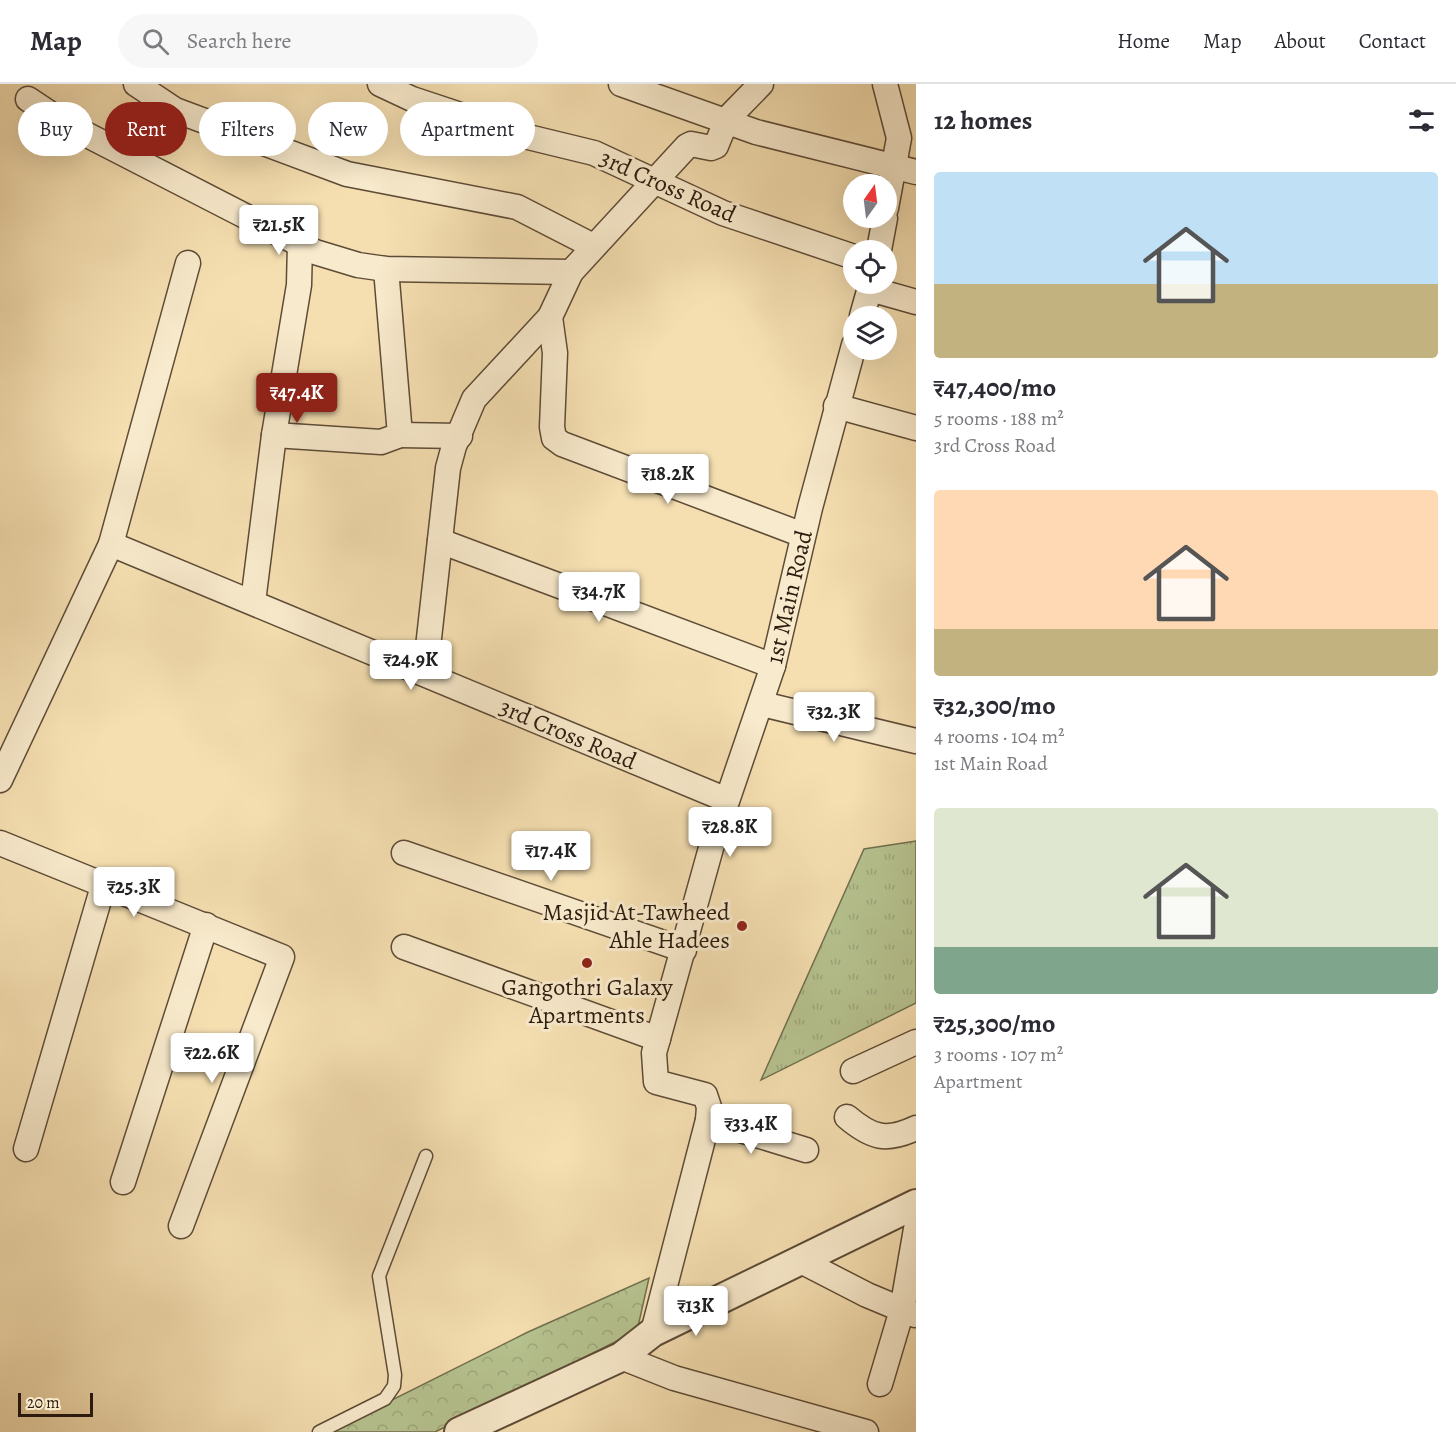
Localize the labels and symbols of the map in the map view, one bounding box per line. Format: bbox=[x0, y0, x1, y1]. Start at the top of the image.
street label: 3rd Cross Road bbox=[595, 142, 741, 230]
north arrow bbox=[843, 174, 897, 228]
pin: ₹21.5K bbox=[230, 205, 328, 256]
pin: ₹47.4K bbox=[248, 373, 346, 424]
pin: ₹18.2K bbox=[619, 454, 717, 505]
street label: 1st Main Road bbox=[758, 527, 820, 667]
pin: ₹34.7K bbox=[550, 572, 648, 623]
pin: ₹24.9K bbox=[362, 640, 460, 691]
street label: 3rd Cross Road bbox=[495, 691, 642, 777]
pin: ₹32.3K bbox=[785, 692, 883, 743]
pin: ₹28.8K bbox=[681, 807, 779, 858]
pin: ₹17.4K bbox=[502, 831, 600, 882]
pin: ₹25.3K bbox=[85, 867, 183, 918]
place label: Masjid At-Tawheed Ahle Hadees bbox=[543, 896, 730, 956]
marker: Masjid At-Tawheed Ahle Hadees bbox=[735, 919, 749, 933]
marker: Gangothri Galaxy Apartments bbox=[580, 956, 594, 970]
place label: Gangothri Galaxy Apartments bbox=[501, 971, 673, 1031]
pin: ₹22.6K bbox=[163, 1033, 261, 1084]
pin: ₹33.4K bbox=[702, 1104, 800, 1155]
pin: ₹13K bbox=[660, 1286, 732, 1337]
scale bar bbox=[18, 1390, 93, 1418]

